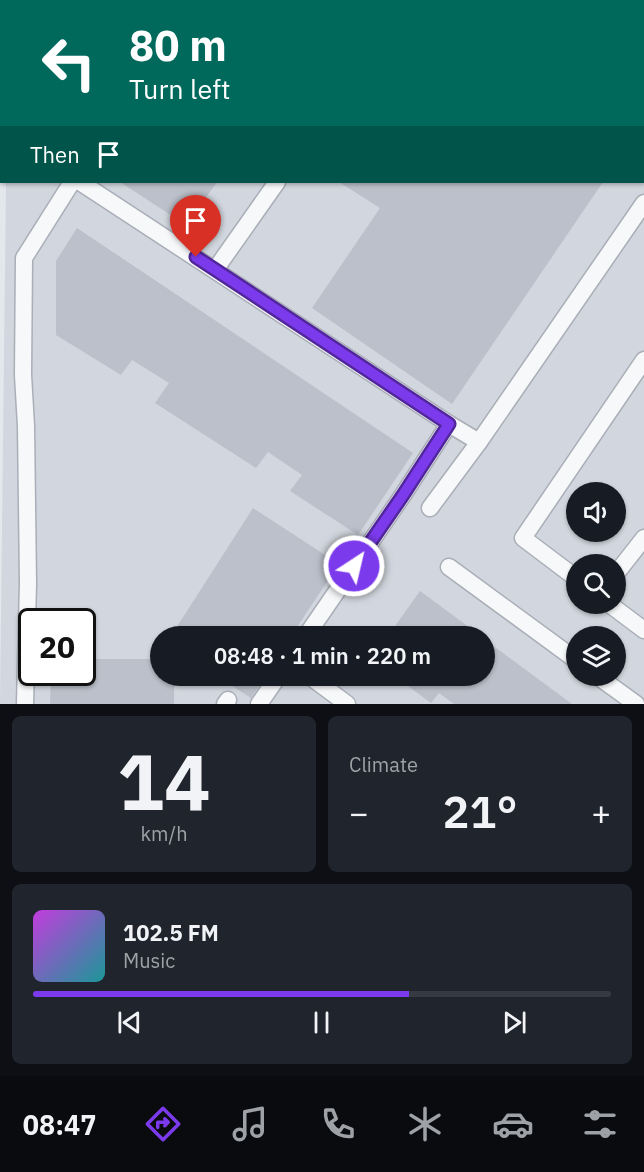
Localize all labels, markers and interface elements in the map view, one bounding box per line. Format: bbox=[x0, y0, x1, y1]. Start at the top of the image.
text: 80 m bbox=[129, 18, 227, 73]
icon: left bbox=[30, 24, 108, 102]
text: Turn left bbox=[129, 71, 230, 106]
icon: arrive bbox=[92, 138, 125, 171]
text: Then bbox=[30, 140, 80, 169]
pin bbox=[170, 195, 221, 257]
icon: arrive bbox=[179, 204, 212, 237]
map controls bbox=[566, 482, 626, 686]
button: sound bbox=[566, 482, 626, 542]
position arrow bbox=[322, 534, 386, 598]
button: search bbox=[566, 554, 626, 614]
speed limit sign: 20 bbox=[18, 608, 96, 686]
button: layers bbox=[566, 626, 626, 686]
text: 08:48 · 1 min · 220 m bbox=[214, 641, 431, 670]
text: 14 bbox=[117, 730, 211, 831]
text: Climate bbox=[349, 751, 418, 778]
text: 21° bbox=[442, 782, 518, 840]
text: − bbox=[349, 791, 369, 834]
text: + bbox=[591, 791, 611, 834]
text: km/h bbox=[140, 820, 188, 847]
text: 102.5 FM bbox=[123, 918, 219, 947]
text: Music bbox=[123, 947, 175, 974]
icon: previous bbox=[113, 1006, 146, 1039]
icon: pause bbox=[305, 1006, 338, 1039]
icon: next bbox=[498, 1006, 531, 1039]
icon: directions bbox=[142, 1103, 184, 1145]
icon: music bbox=[229, 1103, 271, 1145]
icon: phone bbox=[317, 1103, 359, 1145]
icon: climate bbox=[404, 1103, 446, 1145]
icon: car bbox=[492, 1103, 534, 1145]
icon: filters bbox=[579, 1103, 621, 1145]
text: 08:47 bbox=[23, 1107, 96, 1142]

